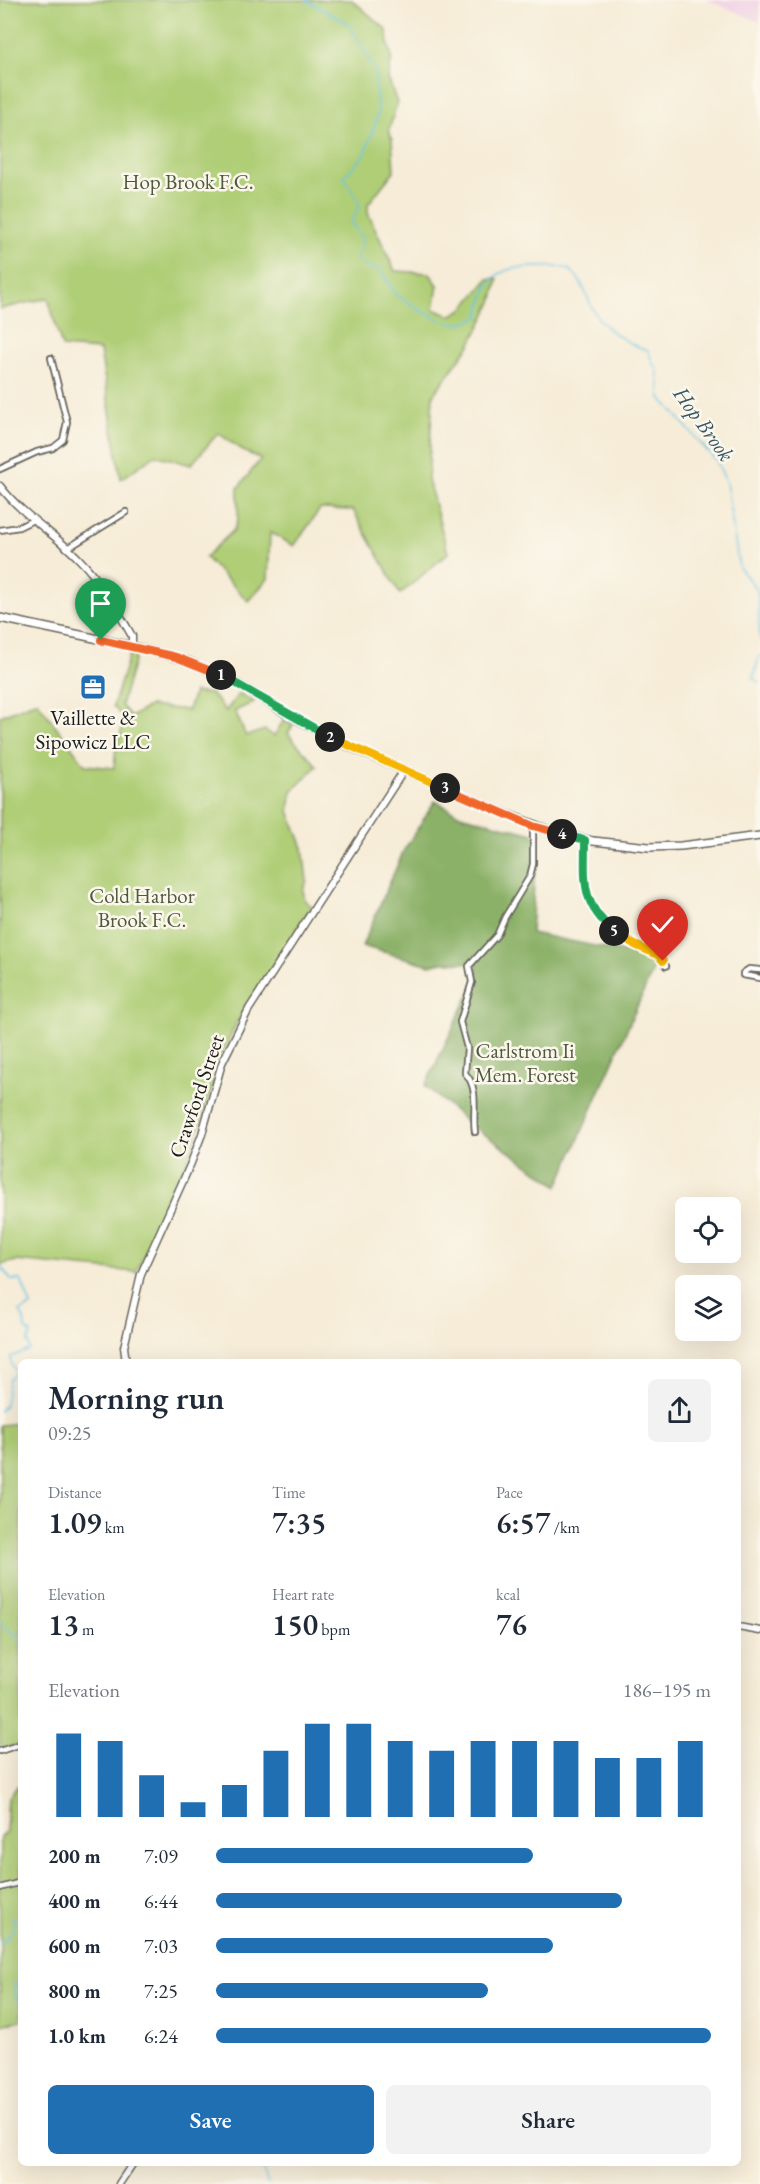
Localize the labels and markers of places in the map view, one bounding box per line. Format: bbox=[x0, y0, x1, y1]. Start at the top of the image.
pin bbox=[75, 578, 126, 640]
pin: 1 bbox=[206, 660, 236, 690]
office icon: Vaillette & Sipowicz LLC bbox=[78, 672, 108, 702]
place label: Vaillette & Sipowicz LLC bbox=[36, 704, 151, 755]
pin: 2 bbox=[315, 722, 345, 752]
pin: 3 bbox=[430, 773, 460, 803]
pin: 4 bbox=[547, 819, 577, 849]
pin bbox=[637, 899, 688, 961]
pin: 5 bbox=[599, 916, 629, 946]

